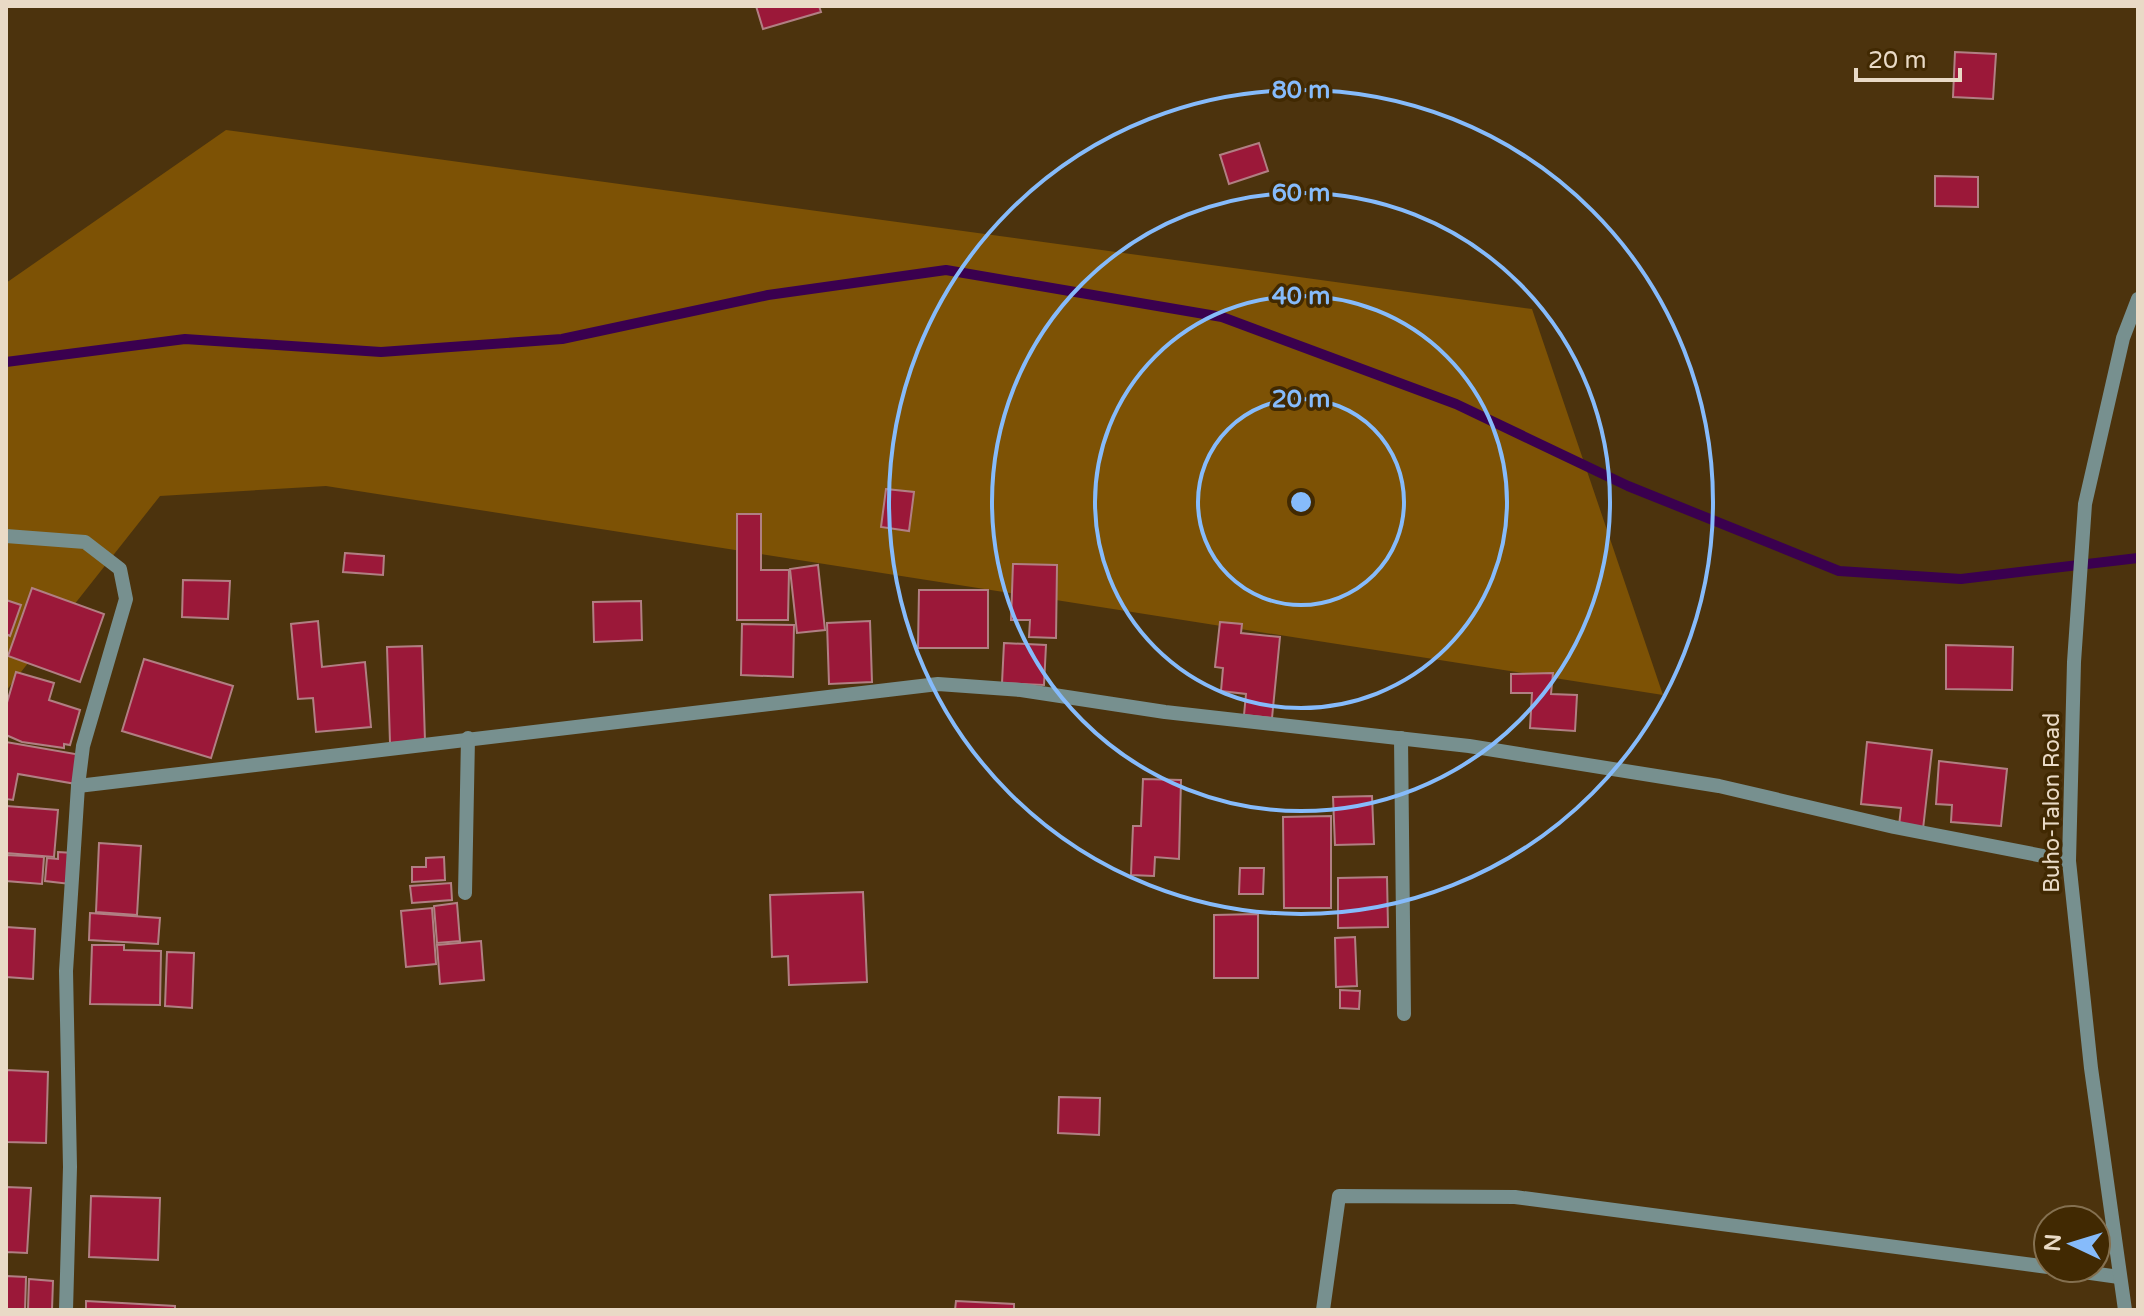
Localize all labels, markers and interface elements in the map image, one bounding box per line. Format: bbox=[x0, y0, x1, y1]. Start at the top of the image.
scale bar bbox=[1856, 32, 1960, 82]
text: 20 m bbox=[1868, 46, 1926, 75]
text: 80 m bbox=[1272, 76, 1330, 105]
text: 60 m bbox=[1272, 179, 1330, 208]
text: 40 m bbox=[1272, 282, 1330, 311]
text: 20 m bbox=[1272, 385, 1330, 414]
centre of rings bbox=[1287, 488, 1315, 516]
street label: Buho-Talon Road bbox=[2039, 713, 2065, 893]
north arrow bbox=[2032, 1204, 2112, 1284]
text: N bbox=[2039, 1233, 2067, 1252]

